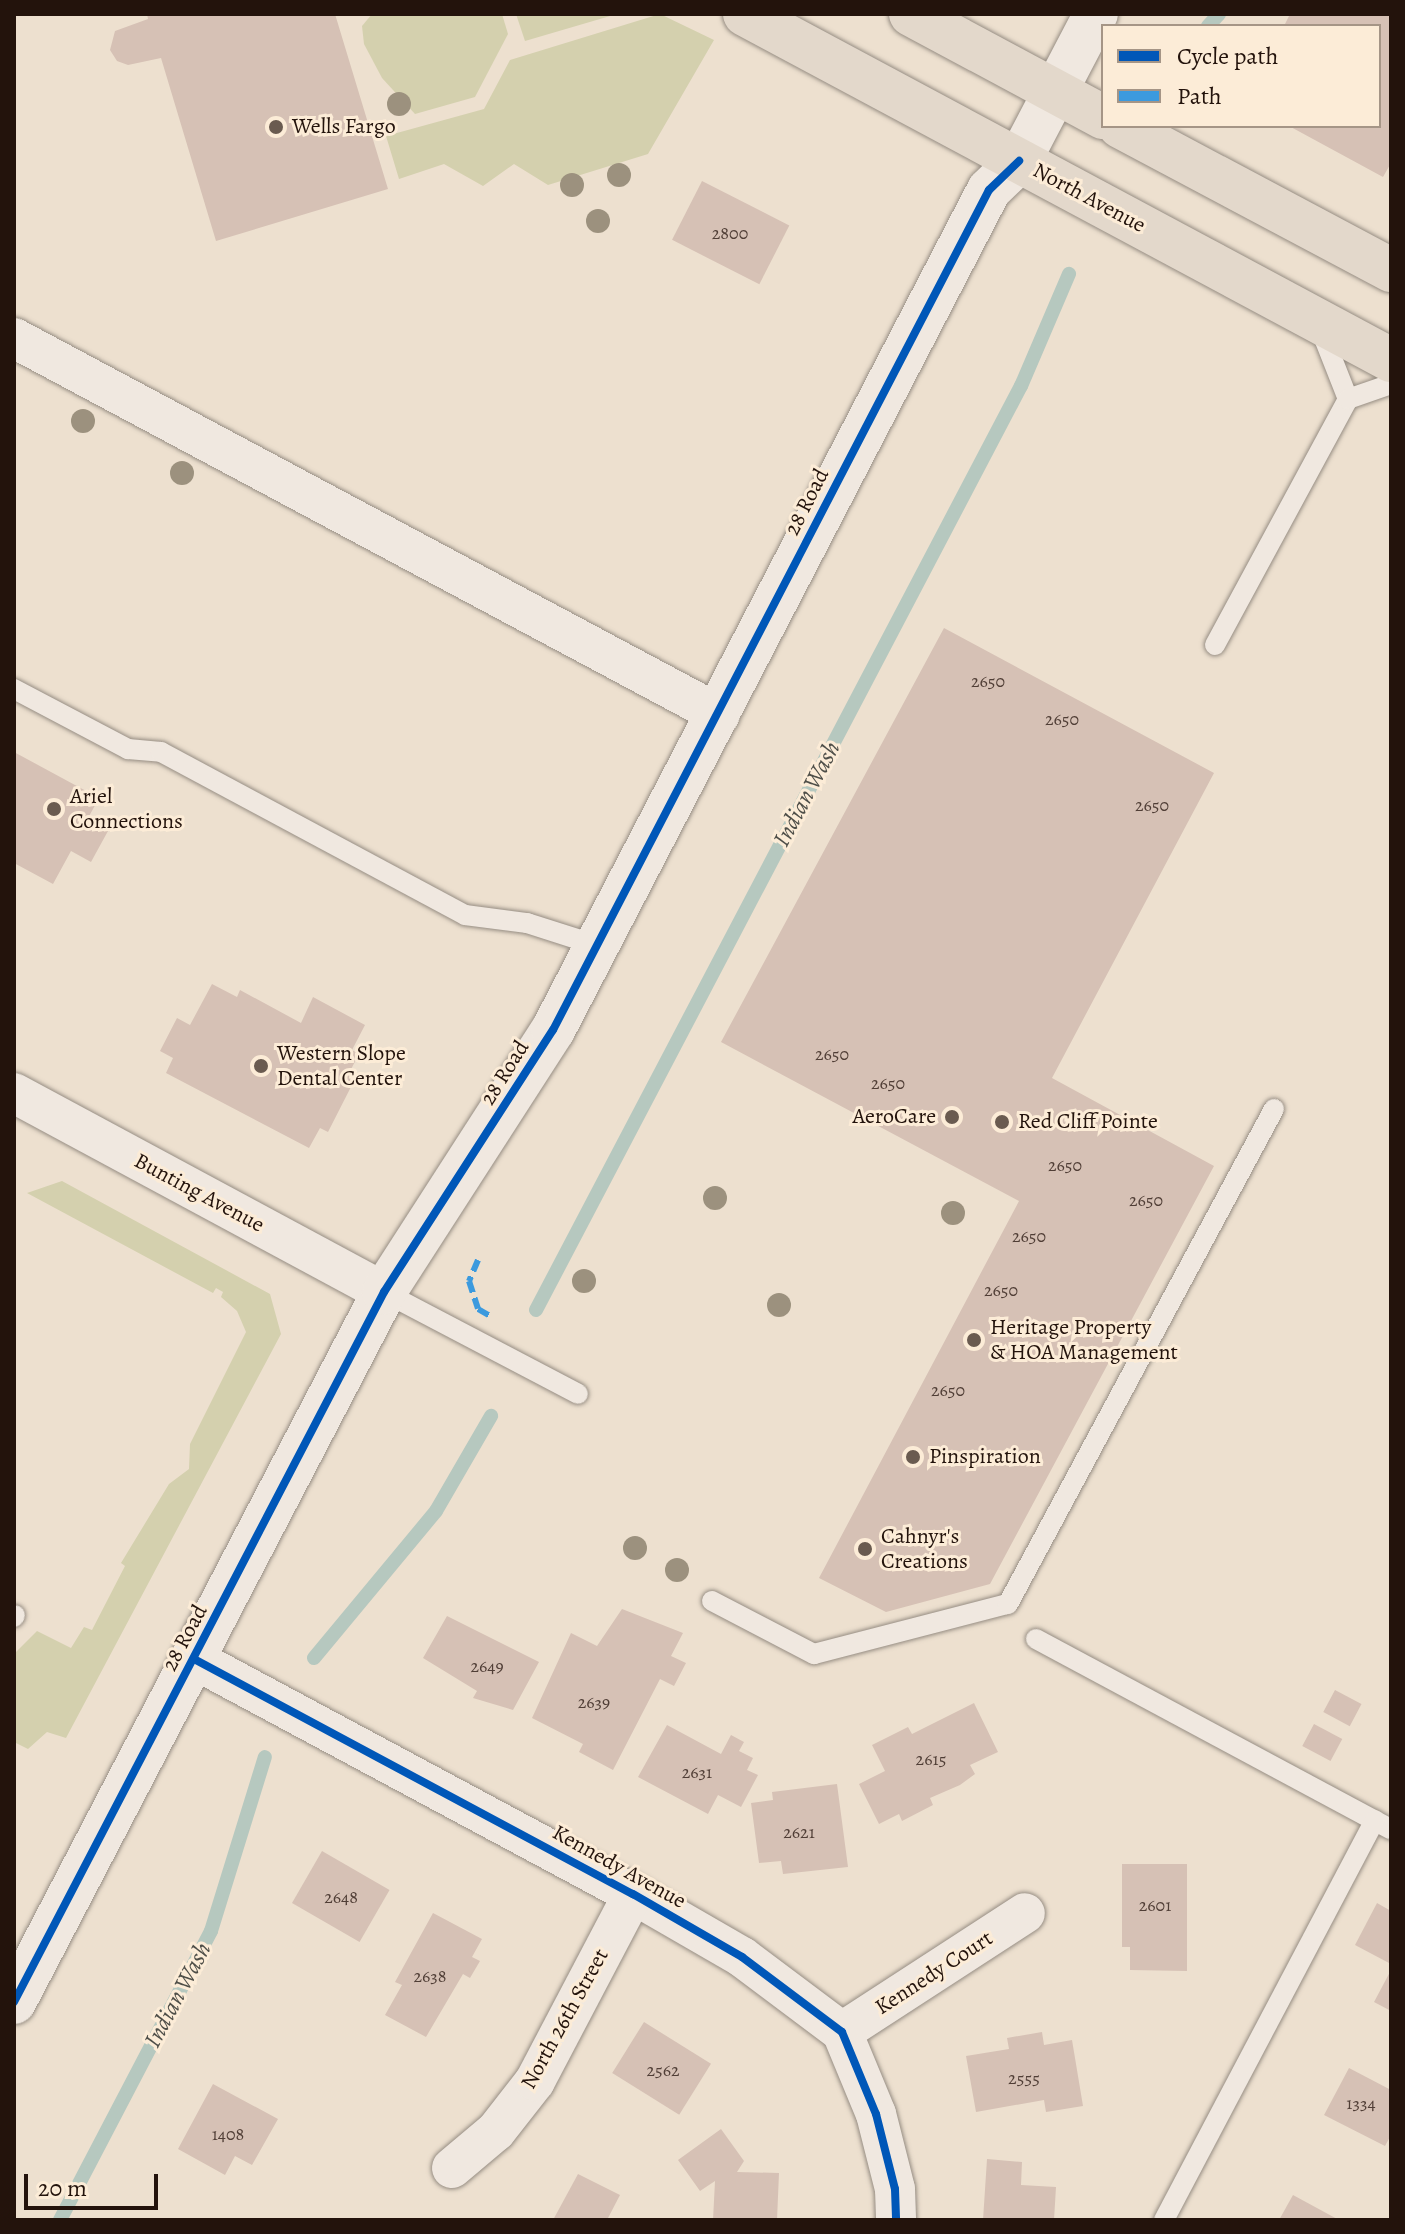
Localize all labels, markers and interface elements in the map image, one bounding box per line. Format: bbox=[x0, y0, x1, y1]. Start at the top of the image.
legend bbox=[1101, 24, 1381, 128]
text: Cycle path bbox=[1177, 40, 1278, 72]
text: Path bbox=[1177, 80, 1222, 112]
place label: Wells Fargo bbox=[292, 114, 396, 140]
marker: Wells Fargo bbox=[267, 118, 285, 136]
street label: North Avenue bbox=[1028, 157, 1150, 239]
house number: 2800 bbox=[712, 222, 748, 244]
street label: 28 Road bbox=[779, 464, 835, 540]
house number: 2650 bbox=[971, 670, 1005, 692]
house number: 2650 bbox=[1045, 708, 1079, 730]
water label: Indian Wash bbox=[767, 736, 847, 852]
place label: Ariel Connections bbox=[70, 783, 183, 834]
house number: 2650 bbox=[1135, 794, 1169, 816]
marker: Ariel Connections bbox=[45, 800, 63, 818]
street label: 28 Road bbox=[475, 1036, 535, 1110]
place label: Western Slope Dental Center bbox=[277, 1040, 406, 1092]
house number: 2650 bbox=[815, 1043, 849, 1065]
marker: Western Slope Dental Center bbox=[252, 1057, 270, 1075]
house number: 2650 bbox=[871, 1072, 905, 1094]
place label: AeroCare bbox=[852, 1104, 936, 1130]
marker: AeroCare bbox=[943, 1108, 961, 1126]
place label: Red Cliff Pointe bbox=[1018, 1109, 1158, 1135]
marker: Red Cliff Pointe bbox=[993, 1113, 1011, 1131]
street label: Bunting Avenue bbox=[129, 1148, 269, 1238]
house number: 2650 bbox=[1048, 1154, 1082, 1176]
house number: 2650 bbox=[1129, 1189, 1163, 1211]
house number: 2650 bbox=[1012, 1225, 1046, 1247]
house number: 2650 bbox=[984, 1279, 1018, 1301]
place label: Heritage Property & HOA Management bbox=[990, 1314, 1178, 1366]
marker: Heritage Property & HOA Management bbox=[965, 1331, 983, 1349]
house number: 2650 bbox=[931, 1379, 965, 1401]
place label: Pinspiration bbox=[929, 1444, 1041, 1470]
marker: Pinspiration bbox=[904, 1448, 922, 1466]
place label: Cahnyr's Creations bbox=[881, 1523, 968, 1574]
marker: Cahnyr's Creations bbox=[856, 1540, 874, 1558]
street label: 28 Road bbox=[157, 1600, 213, 1676]
house number: 2649 bbox=[470, 1655, 504, 1677]
house number: 2639 bbox=[578, 1691, 610, 1713]
house number: 2615 bbox=[916, 1748, 946, 1770]
house number: 2631 bbox=[682, 1761, 712, 1783]
street label: Kennedy Avenue bbox=[548, 1819, 690, 1915]
house number: 2621 bbox=[783, 1821, 815, 1843]
house number: 2648 bbox=[324, 1886, 358, 1908]
house number: 2601 bbox=[1139, 1894, 1171, 1916]
street label: Kennedy Court bbox=[870, 1925, 998, 2021]
water label: Indian Wash bbox=[138, 1937, 218, 2053]
street label: North 26th Street bbox=[516, 1944, 614, 2094]
house number: 2638 bbox=[413, 1965, 447, 1987]
house number: 2562 bbox=[646, 2059, 680, 2081]
house number: 2555 bbox=[1008, 2067, 1040, 2089]
house number: 1334 bbox=[1346, 2092, 1376, 2114]
house number: 1408 bbox=[212, 2123, 244, 2145]
scale bar bbox=[28, 2158, 162, 2208]
text: 20 m bbox=[38, 2172, 87, 2204]

